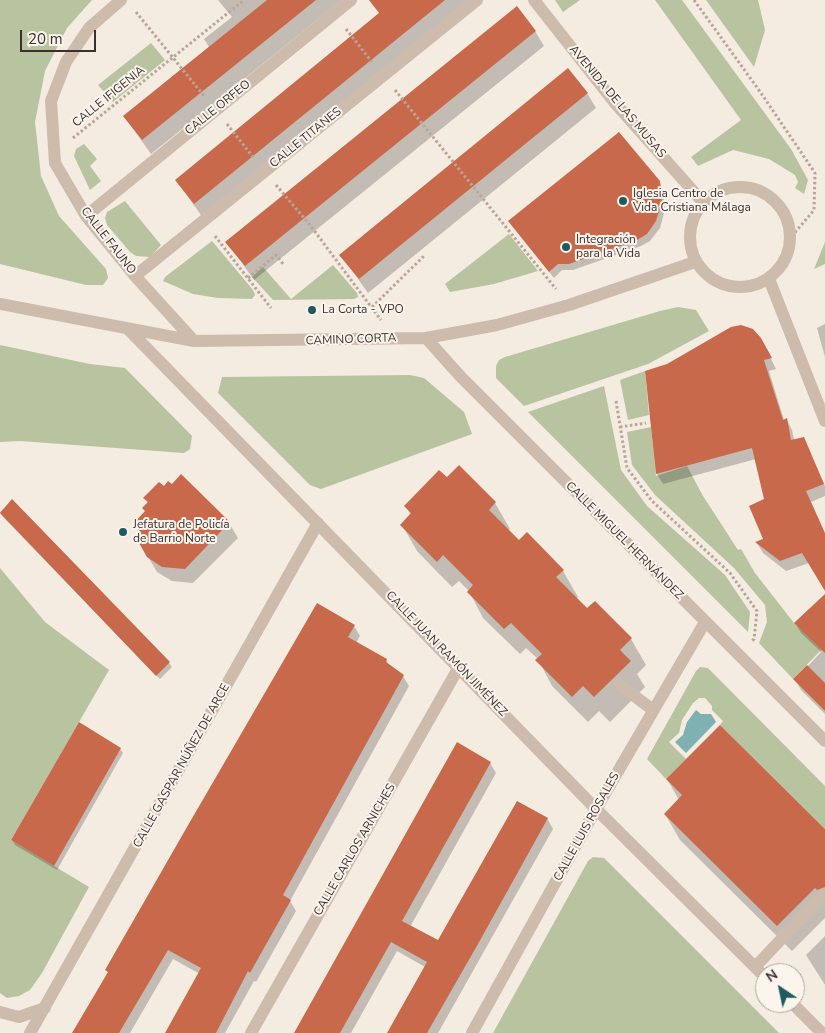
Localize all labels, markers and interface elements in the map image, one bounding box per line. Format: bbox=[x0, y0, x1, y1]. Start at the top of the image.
scale bar bbox=[22, 20, 99, 52]
text: 20 m bbox=[28, 29, 63, 49]
street label: AVENIDA DE LAS MUSAS bbox=[566, 43, 668, 161]
street label: CALLE IFIGENIA bbox=[70, 63, 148, 131]
street label: CALLE ORFEO bbox=[183, 77, 253, 139]
street label: CALLE TITANES bbox=[267, 105, 345, 171]
place label: Iglesia Centro de Vida Cristiana Málaga bbox=[633, 187, 751, 215]
marker: Iglesia Centro de Vida Cristiana Málaga bbox=[617, 195, 629, 207]
street label: CALLE FAUNO bbox=[77, 205, 139, 277]
place label: Integración para la Vida bbox=[576, 233, 640, 261]
marker: Integración para la Vida bbox=[560, 241, 572, 253]
place label: La Corta - VPO bbox=[322, 303, 404, 317]
marker: La Corta - VPO bbox=[306, 304, 318, 316]
street label: CAMINO CORTA bbox=[305, 331, 397, 349]
street label: CALLE MIGUEL HERNÁNDEZ bbox=[562, 479, 686, 603]
place label: Jefatura de Policía de Barrio Norte bbox=[133, 518, 230, 546]
marker: Jefatura de Policía de Barrio Norte bbox=[117, 526, 129, 538]
street label: CALLE JUAN RAMÓN JIMÉNEZ bbox=[382, 588, 510, 720]
street label: CALLE GASPAR NÚÑEZ DE ARCE bbox=[131, 681, 233, 851]
street label: CALLE LUIS ROSALES bbox=[551, 770, 623, 884]
street label: CALLE CARLOS ARNICHES bbox=[311, 781, 399, 919]
north arrow bbox=[755, 963, 805, 1013]
text: N bbox=[762, 965, 782, 987]

